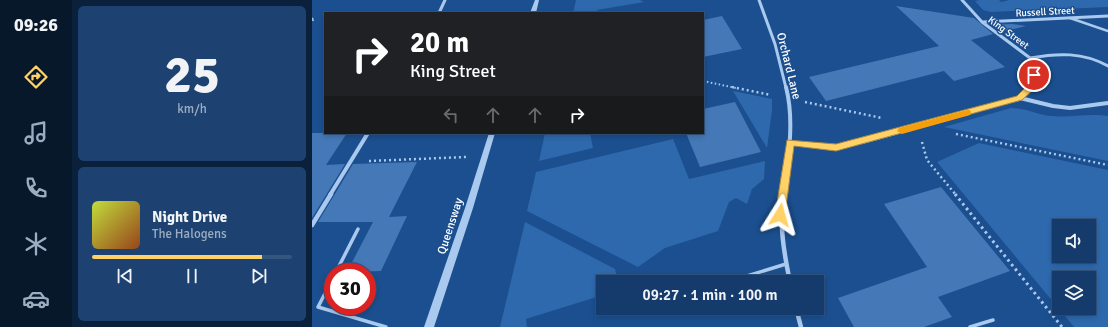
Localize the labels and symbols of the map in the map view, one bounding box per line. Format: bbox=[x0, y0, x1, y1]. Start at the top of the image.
street label: Russell Street bbox=[1015, 4, 1075, 20]
street label: King Street bbox=[986, 14, 1032, 52]
street label: Orchard Lane bbox=[773, 31, 804, 101]
pin bbox=[1017, 58, 1051, 92]
position arrow bbox=[759, 194, 801, 236]
street label: Queensway bbox=[434, 196, 467, 256]
speed limit sign: 30 bbox=[324, 263, 376, 315]

